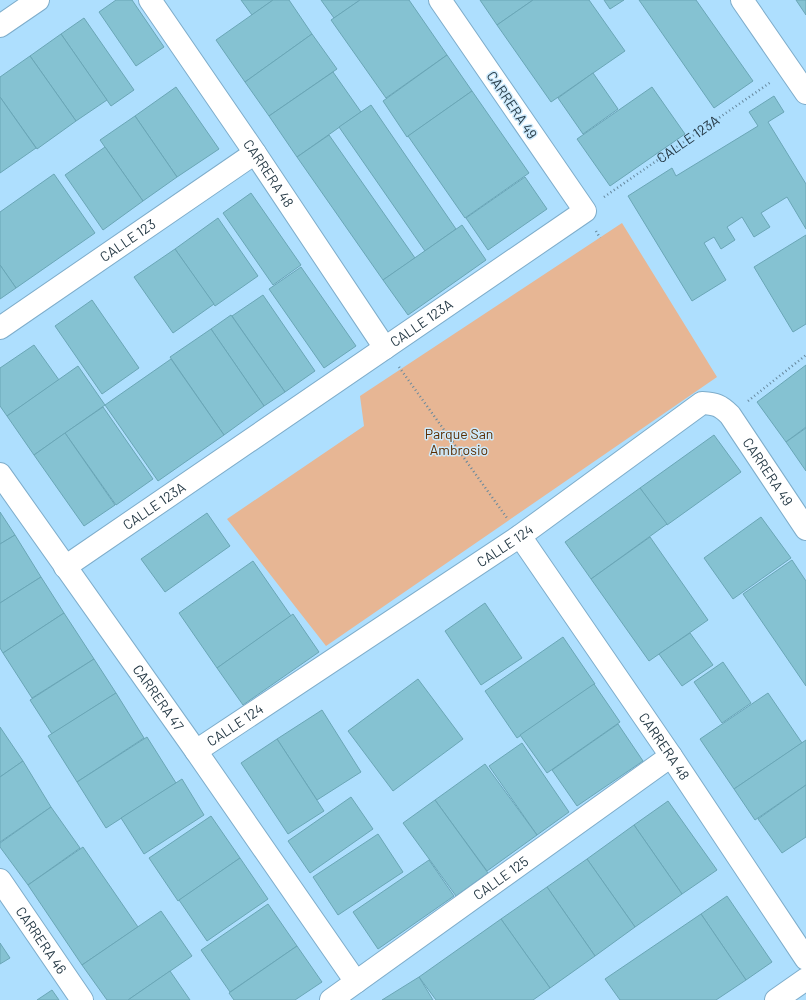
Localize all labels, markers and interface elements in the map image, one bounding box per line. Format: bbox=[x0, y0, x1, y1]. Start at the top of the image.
street label: CARRERA 49 bbox=[484, 68, 541, 142]
street label: CALLE 123A bbox=[653, 111, 723, 166]
street label: CARRERA 48 bbox=[240, 136, 298, 210]
street label: CALLE 123 bbox=[96, 215, 159, 265]
street label: CALLE 123A bbox=[387, 295, 456, 350]
park label: Parque San Ambrosio bbox=[425, 425, 493, 458]
street label: CARRERA 49 bbox=[740, 434, 797, 509]
street label: CALLE 123A bbox=[119, 478, 189, 533]
street label: CALLE 124 bbox=[473, 520, 536, 570]
street label: CARRERA 47 bbox=[130, 661, 188, 734]
street label: CALLE 124 bbox=[203, 700, 266, 749]
street label: CARRERA 48 bbox=[636, 709, 694, 783]
street label: CALLE 125 bbox=[470, 852, 531, 903]
street label: CARRERA 46 bbox=[13, 903, 71, 977]

